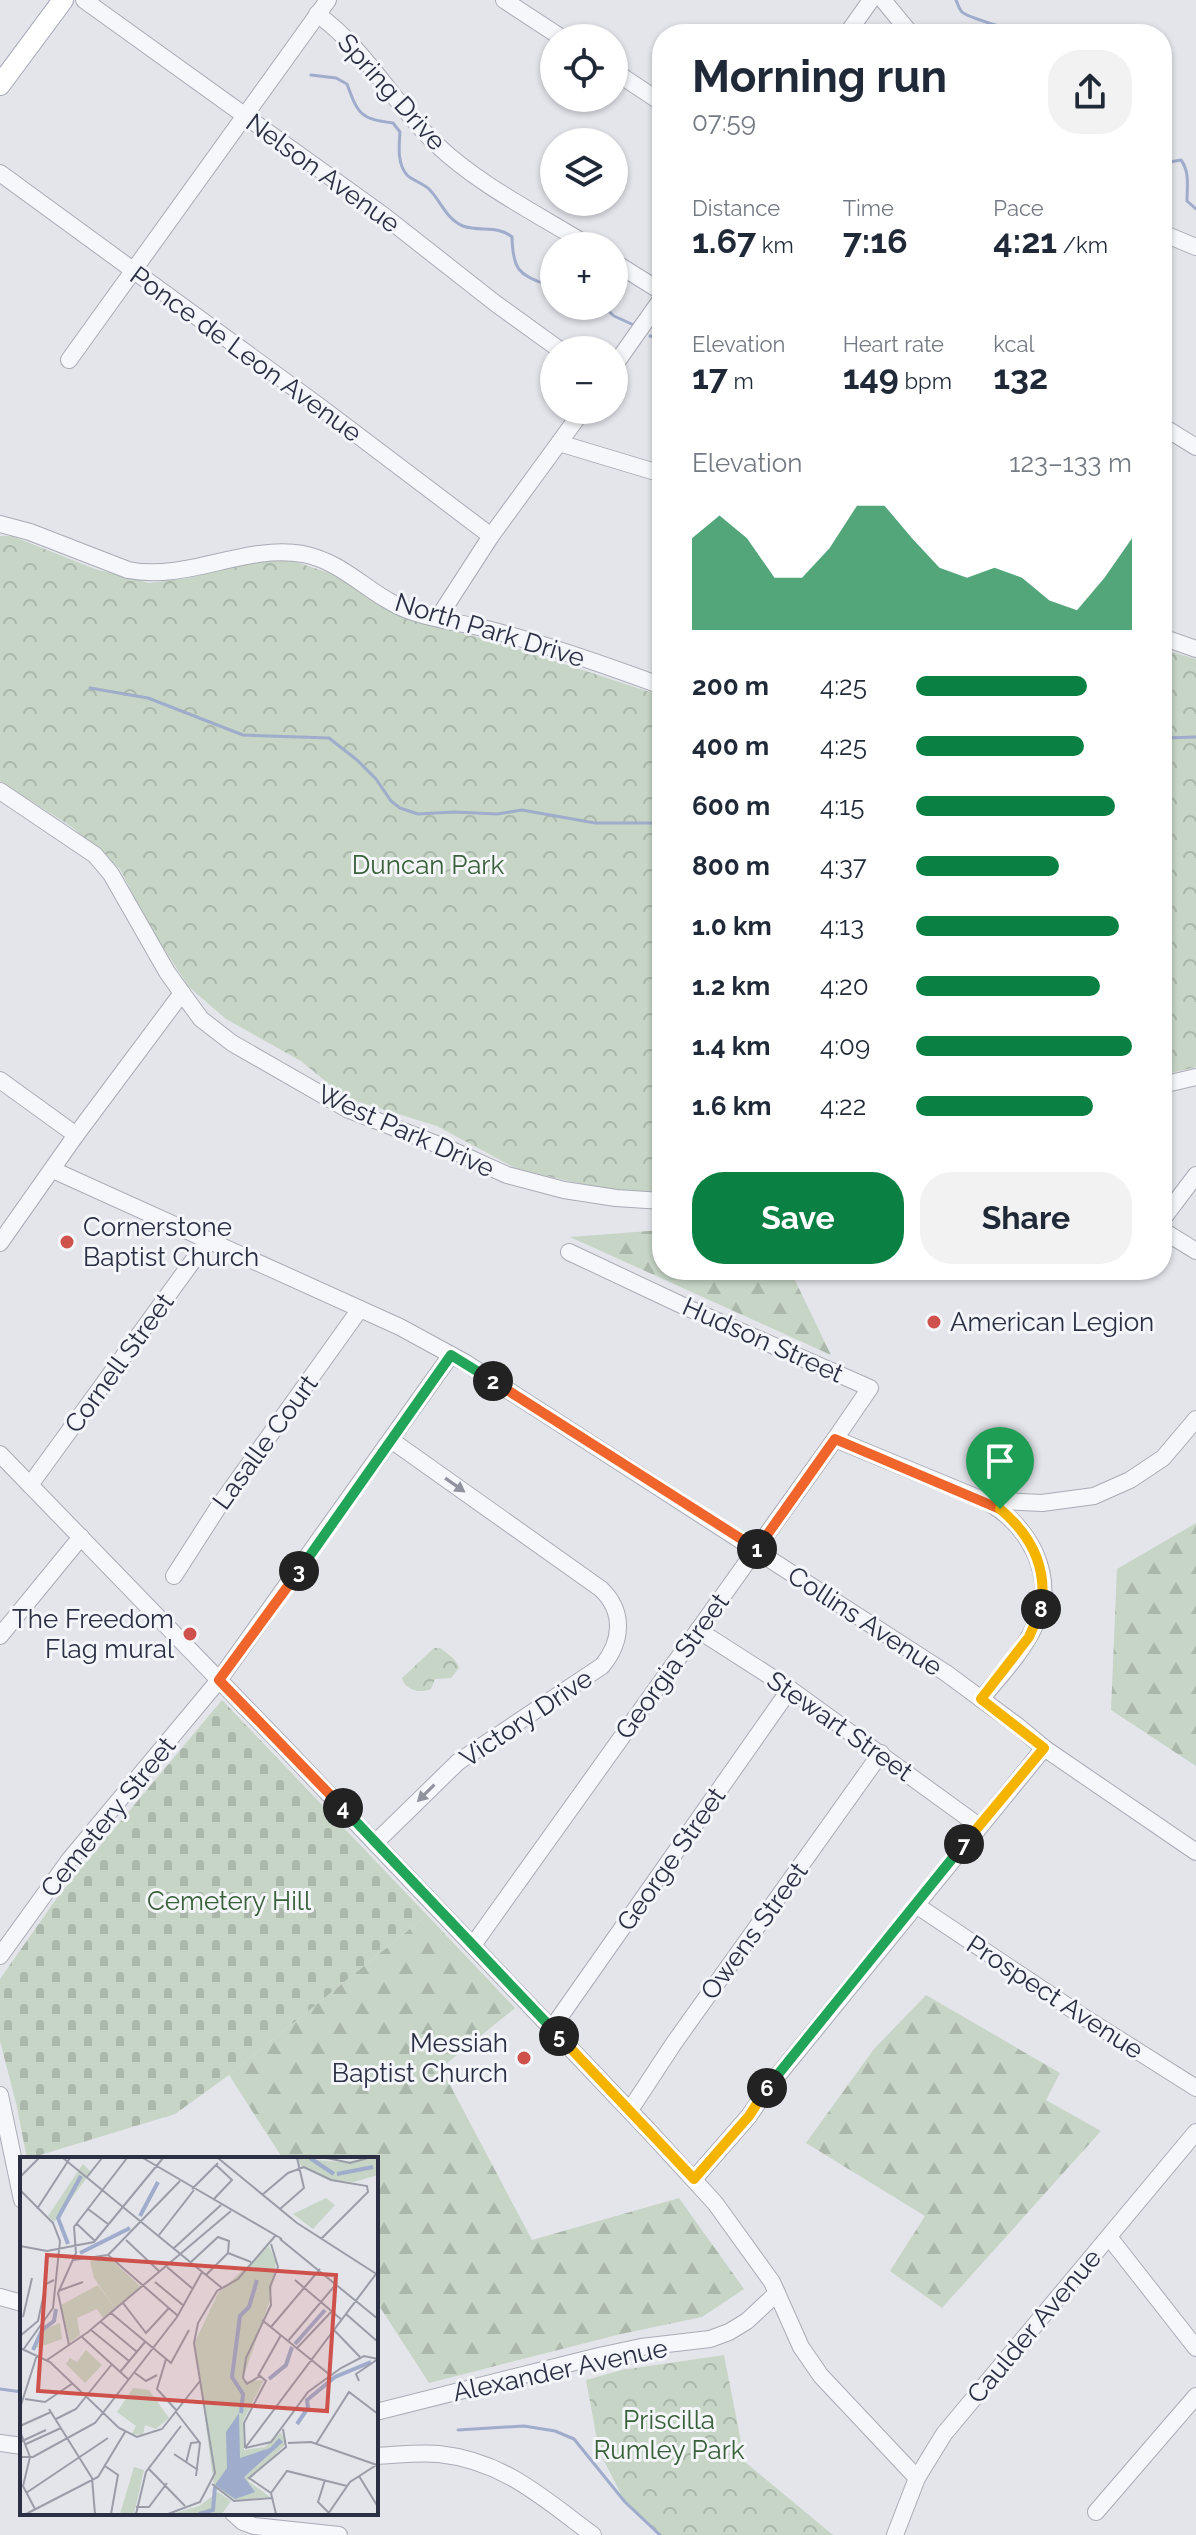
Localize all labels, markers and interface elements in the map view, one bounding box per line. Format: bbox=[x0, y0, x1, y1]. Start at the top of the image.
map controls bbox=[540, 24, 628, 424]
button: locate bbox=[540, 24, 628, 112]
street label: Spring Drive bbox=[332, 28, 452, 156]
button: share bbox=[1048, 50, 1132, 134]
text: Morning run bbox=[692, 51, 947, 102]
street label: Nelson Avenue bbox=[240, 107, 406, 239]
text: 07:59 bbox=[692, 107, 756, 137]
button: layers bbox=[540, 128, 628, 216]
text: Distance bbox=[692, 195, 780, 221]
text: Time bbox=[843, 195, 894, 221]
text: Pace bbox=[993, 195, 1044, 221]
text: 1.67 bbox=[692, 221, 756, 261]
text: 7:16 bbox=[843, 221, 908, 261]
text: 4:21 bbox=[993, 221, 1057, 261]
button: + bbox=[540, 232, 628, 320]
text: km bbox=[756, 232, 794, 258]
text: /km bbox=[1057, 232, 1108, 258]
street label: Ponce de Leon Avenue bbox=[125, 260, 367, 448]
text: Elevation bbox=[692, 331, 785, 357]
text: Heart rate bbox=[843, 331, 944, 357]
text: kcal bbox=[993, 331, 1034, 357]
button: − bbox=[540, 336, 628, 424]
text: 17 bbox=[692, 357, 728, 397]
text: 149 bbox=[843, 357, 899, 397]
text: 132 bbox=[993, 357, 1048, 397]
text: m bbox=[728, 368, 754, 394]
text: bpm bbox=[899, 368, 952, 394]
text: Elevation bbox=[692, 448, 802, 478]
text: 123–133 m bbox=[1009, 448, 1132, 478]
street label: North Park Drive bbox=[392, 587, 588, 673]
text: 200 m bbox=[692, 671, 769, 701]
text: 4:25 bbox=[820, 671, 867, 701]
text: 400 m bbox=[692, 731, 769, 761]
text: 4:25 bbox=[820, 731, 867, 761]
text: 600 m bbox=[692, 791, 770, 821]
text: 4:15 bbox=[820, 791, 864, 821]
park label: Duncan Park bbox=[352, 850, 504, 880]
text: 800 m bbox=[692, 851, 770, 881]
text: 4:37 bbox=[820, 851, 867, 881]
text: 1.0 km bbox=[692, 911, 772, 941]
text: 4:13 bbox=[820, 911, 864, 941]
text: 1.2 km bbox=[692, 971, 770, 1001]
text: 4:20 bbox=[820, 971, 869, 1001]
text: 1.4 km bbox=[692, 1031, 771, 1061]
text: 4:09 bbox=[820, 1031, 870, 1061]
street label: West Park Drive bbox=[313, 1079, 499, 1183]
text: 1.6 km bbox=[692, 1091, 771, 1121]
text: 4:22 bbox=[820, 1091, 866, 1121]
button: Save bbox=[692, 1172, 904, 1264]
button: Share bbox=[920, 1172, 1132, 1264]
place label: Cornerstone Baptist Church bbox=[83, 1212, 259, 1272]
marker: Cornerstone Baptist Church bbox=[58, 1233, 76, 1251]
street label: Cornell Street bbox=[58, 1287, 180, 1439]
street label: Hudson Street bbox=[678, 1291, 848, 1389]
place label: American Legion bbox=[950, 1307, 1154, 1337]
marker: American Legion bbox=[925, 1313, 943, 1331]
pin: 2 bbox=[473, 1361, 513, 1401]
text: 2 bbox=[487, 1368, 499, 1394]
street label: Lasalle Court bbox=[206, 1369, 324, 1515]
pin bbox=[966, 1427, 1034, 1509]
icon: arrive bbox=[978, 1439, 1022, 1483]
one-way arrow bbox=[444, 1477, 465, 1493]
pin: 1 bbox=[737, 1529, 777, 1569]
text: 1 bbox=[752, 1536, 762, 1562]
pin: 3 bbox=[279, 1551, 319, 1591]
text: 3 bbox=[293, 1558, 305, 1584]
street label: Collins Avenue bbox=[782, 1560, 948, 1682]
street label: Georgia Street bbox=[609, 1587, 735, 1745]
pin: 8 bbox=[1021, 1589, 1061, 1629]
text: 8 bbox=[1034, 1596, 1048, 1622]
place label: The Freedom Flag mural bbox=[12, 1604, 175, 1664]
marker: The Freedom Flag mural bbox=[181, 1625, 199, 1643]
street label: Victory Drive bbox=[454, 1663, 598, 1773]
street label: Stewart Street bbox=[762, 1665, 919, 1787]
street label: Cemetery Street bbox=[34, 1731, 182, 1903]
street label: George Street bbox=[610, 1781, 732, 1936]
one-way arrow bbox=[417, 1783, 436, 1802]
pin: 4 bbox=[323, 1788, 363, 1828]
text: 4 bbox=[337, 1795, 349, 1821]
pin: 7 bbox=[944, 1824, 984, 1864]
text: 7 bbox=[958, 1831, 970, 1857]
street label: Owens Street bbox=[694, 1856, 814, 2005]
park label: Cemetery Hill bbox=[147, 1886, 312, 1916]
street label: Prospect Avenue bbox=[961, 1929, 1149, 2065]
pin: 5 bbox=[539, 2016, 579, 2056]
text: 5 bbox=[553, 2023, 565, 2049]
place label: Messiah Baptist Church bbox=[332, 2028, 508, 2088]
marker: Messiah Baptist Church bbox=[515, 2049, 533, 2067]
pin: 6 bbox=[747, 2068, 787, 2108]
text: 6 bbox=[760, 2075, 774, 2101]
inset map bbox=[20, 2157, 378, 2515]
street label: Caulder Avenue bbox=[961, 2243, 1107, 2409]
street label: Alexander Avenue bbox=[450, 2333, 670, 2407]
park label: Priscilla Rumley Park bbox=[593, 2405, 745, 2465]

